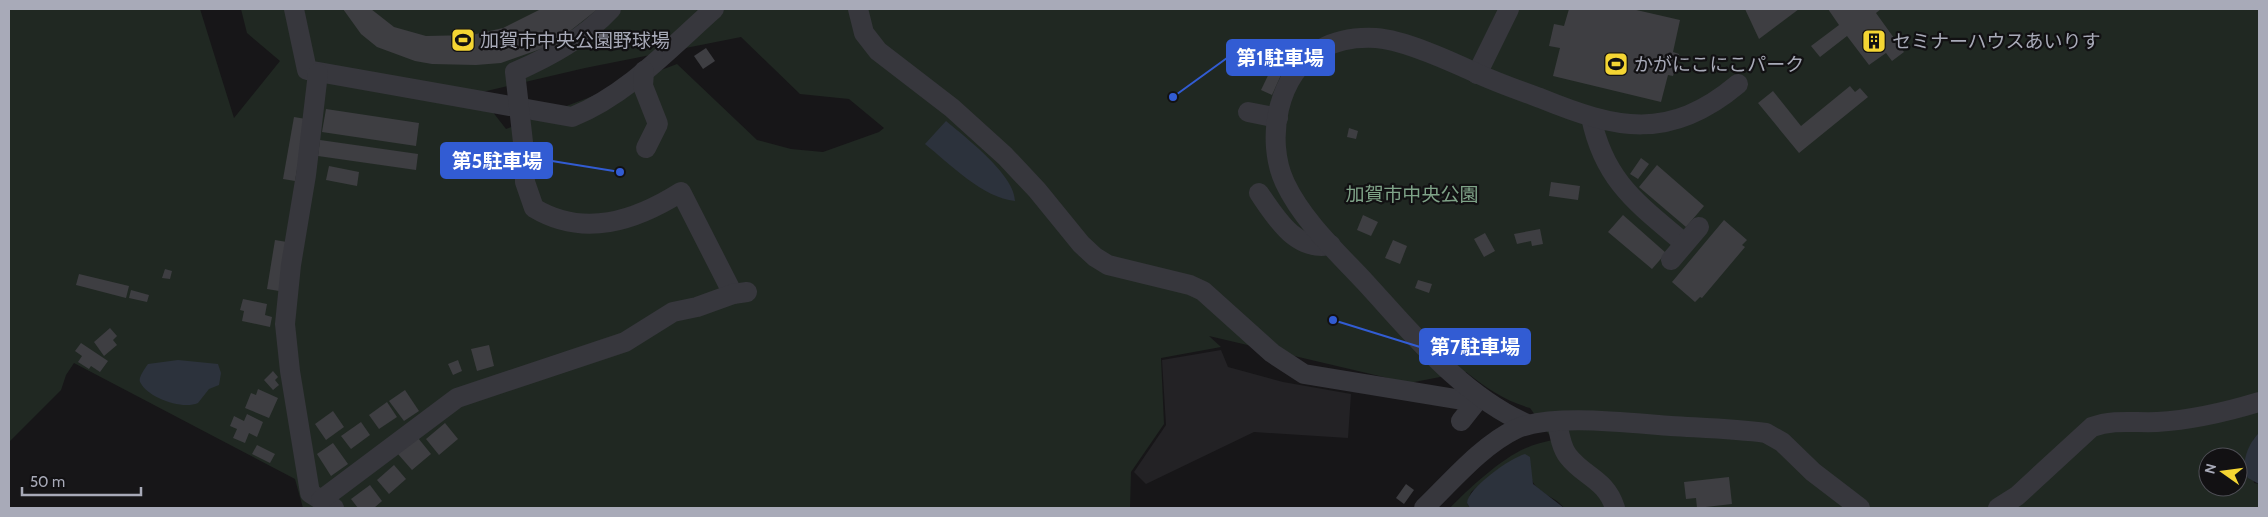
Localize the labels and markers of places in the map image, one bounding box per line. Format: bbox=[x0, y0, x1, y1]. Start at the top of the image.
sports icon: 加賀市中央公園野球場 bbox=[450, 27, 476, 53]
building icon: セミナーハウスあいりす bbox=[1861, 28, 1887, 54]
place label: 加賀市中央公園野球場 bbox=[480, 29, 670, 52]
place label: セミナーハウスあいりす bbox=[1892, 30, 2101, 53]
callout: 第1駐車場 bbox=[1227, 40, 1334, 75]
sports icon: かがにこにこパーク bbox=[1603, 51, 1629, 77]
place label: かがにこにこパーク bbox=[1634, 53, 1804, 76]
callout: 第5駐車場 bbox=[441, 143, 552, 178]
callout: 第7駐車場 bbox=[1420, 329, 1530, 364]

